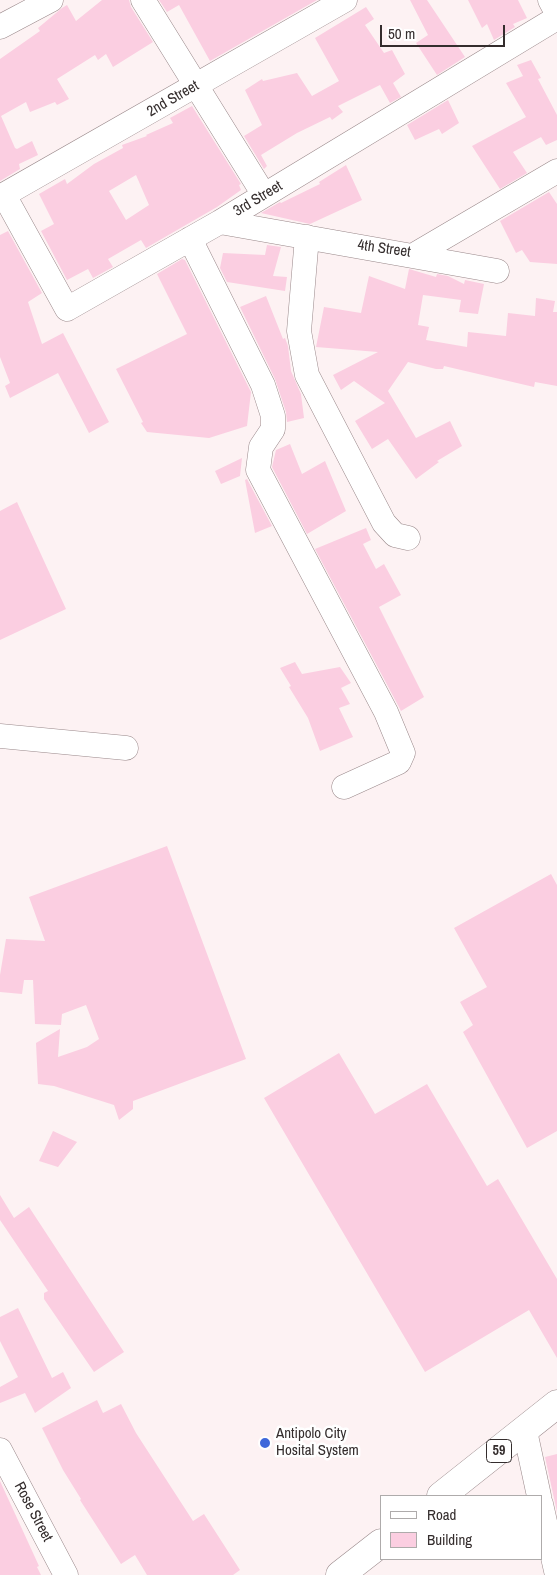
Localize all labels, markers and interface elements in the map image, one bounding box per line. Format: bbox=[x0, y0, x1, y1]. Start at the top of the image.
scale bar bbox=[382, 15, 507, 47]
text: 50 m bbox=[388, 23, 415, 44]
street label: 2nd Street bbox=[144, 77, 202, 121]
street label: 3rd Street bbox=[230, 177, 286, 221]
street label: 4th Street bbox=[356, 236, 412, 262]
place label: Antipolo City Hosital System bbox=[276, 1425, 359, 1460]
marker: Antipolo City Hosital System bbox=[258, 1436, 272, 1450]
road number: 59 bbox=[486, 1440, 512, 1462]
street label: Rose Street bbox=[10, 1479, 56, 1545]
legend bbox=[380, 1495, 542, 1560]
text: Road bbox=[427, 1504, 456, 1525]
text: Building bbox=[427, 1529, 472, 1550]

